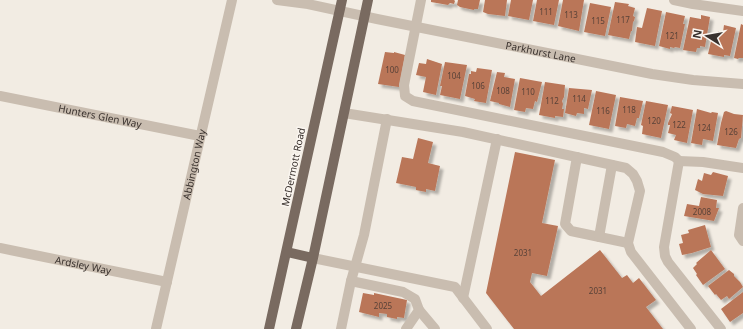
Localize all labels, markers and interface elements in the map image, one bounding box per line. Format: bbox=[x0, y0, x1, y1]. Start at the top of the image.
house number: 111 bbox=[539, 6, 553, 17]
house number: 113 bbox=[564, 9, 578, 20]
house number: 117 bbox=[616, 14, 630, 25]
house number: 115 bbox=[591, 15, 605, 26]
north arrow bbox=[687, 16, 727, 56]
text: N bbox=[688, 28, 705, 40]
house number: 121 bbox=[665, 30, 679, 41]
street label: Parkhurst Lane bbox=[504, 38, 578, 66]
house number: 100 bbox=[385, 64, 399, 75]
house number: 104 bbox=[447, 70, 461, 81]
house number: 106 bbox=[471, 80, 485, 91]
house number: 108 bbox=[496, 85, 510, 96]
house number: 110 bbox=[521, 86, 535, 97]
house number: 114 bbox=[572, 93, 586, 104]
house number: 112 bbox=[545, 95, 559, 106]
street label: Hunters Glen Way bbox=[57, 101, 144, 131]
house number: 118 bbox=[622, 104, 636, 115]
house number: 116 bbox=[596, 105, 610, 116]
house number: 120 bbox=[647, 115, 661, 126]
house number: 122 bbox=[672, 119, 686, 130]
house number: 124 bbox=[697, 122, 711, 133]
street label: McDermott Road bbox=[278, 126, 308, 208]
house number: 126 bbox=[724, 126, 738, 137]
street label: Abbington Way bbox=[179, 127, 209, 201]
house number: 2008 bbox=[693, 206, 712, 217]
house number: 2031 bbox=[514, 247, 532, 258]
street label: Ardsley Way bbox=[54, 252, 113, 278]
house number: 2031 bbox=[589, 285, 607, 296]
house number: 2025 bbox=[374, 300, 393, 311]

